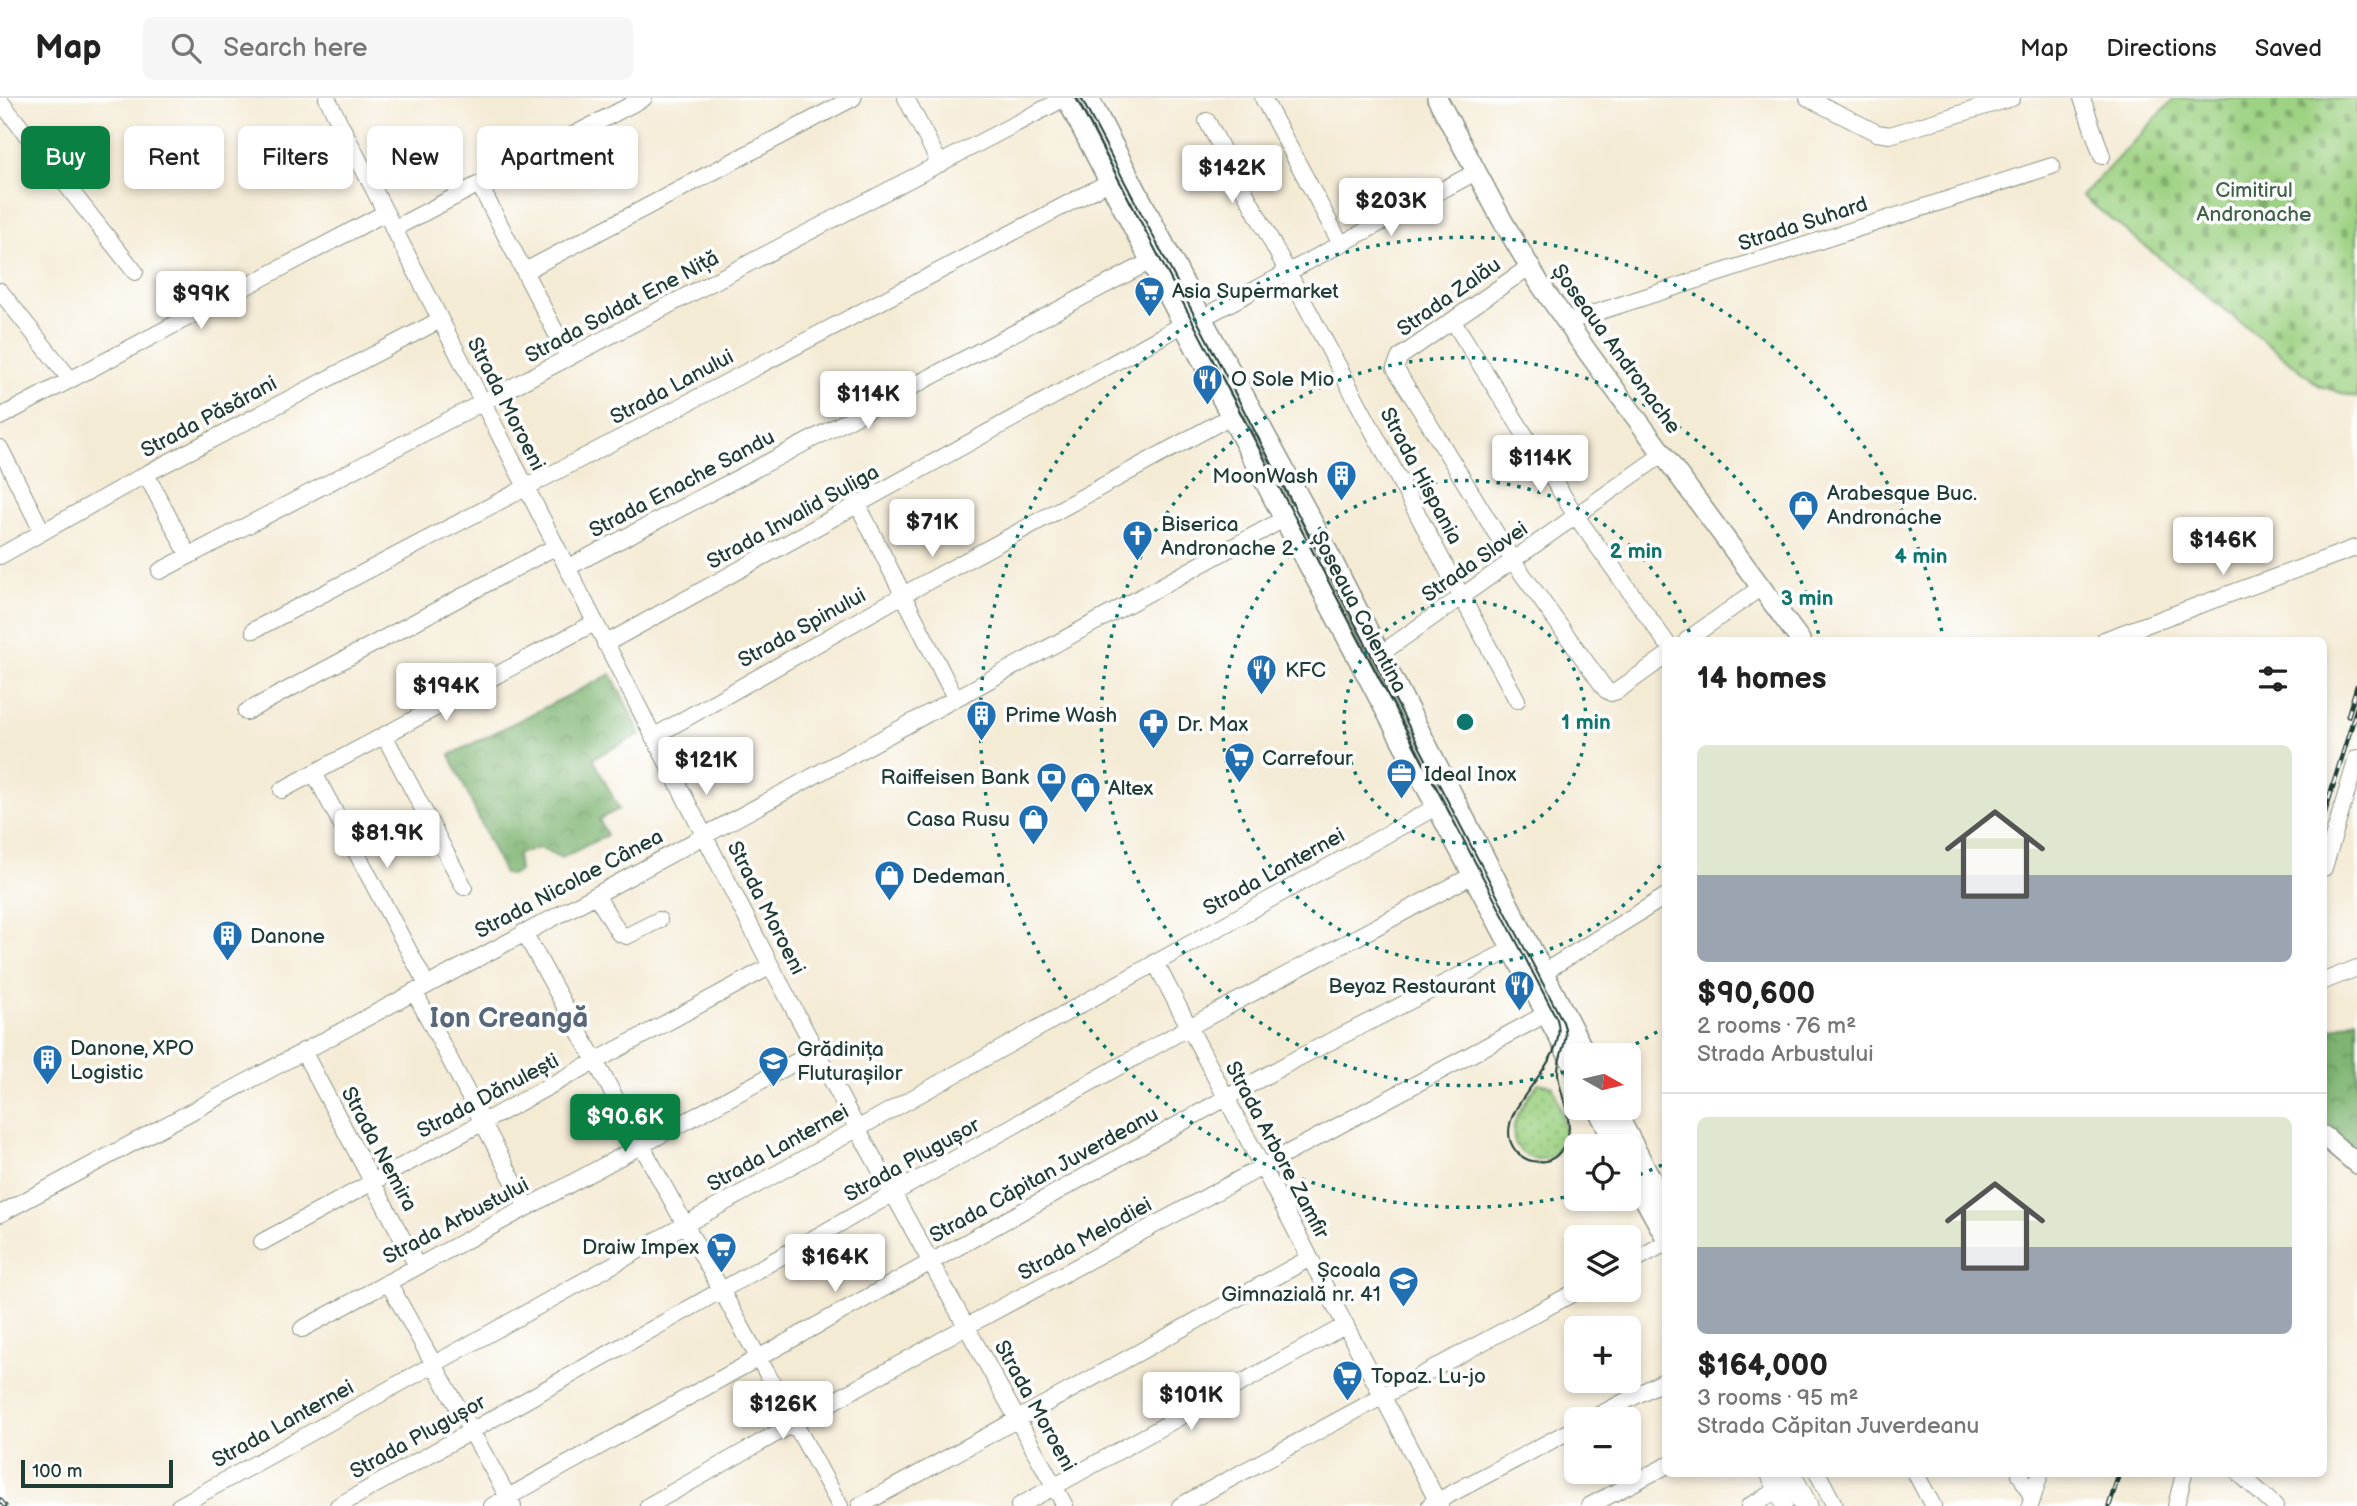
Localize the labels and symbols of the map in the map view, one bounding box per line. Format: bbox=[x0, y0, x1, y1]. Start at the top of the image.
pin: $142K bbox=[1183, 146, 1281, 205]
pin: $203K bbox=[1342, 178, 1440, 238]
park label: Cimitirul Andronache bbox=[2197, 178, 2311, 227]
street label: Strada Suhard bbox=[1735, 191, 1871, 257]
street label: Strada Soldat Ene Niță bbox=[521, 245, 723, 369]
street label: Strada Zalău bbox=[1392, 252, 1506, 342]
street label: Șoseaua Andronache bbox=[1546, 259, 1686, 439]
pin: $99K bbox=[160, 272, 242, 331]
supermarket icon: Asia Supermarket bbox=[1132, 274, 1166, 318]
place label: Asia Supermarket bbox=[1172, 279, 1339, 304]
street label: Strada Moroeni bbox=[462, 333, 550, 475]
street label: Strada Lanului bbox=[606, 344, 738, 430]
restaurant icon: O Sole Mio bbox=[1191, 362, 1225, 406]
place label: O Sole Mio bbox=[1231, 367, 1335, 392]
street label: Strada Păsărani bbox=[137, 371, 281, 463]
pin: $114K bbox=[819, 372, 917, 431]
street label: Strada Hispania bbox=[1374, 403, 1468, 549]
street label: Strada Enache Sandu bbox=[585, 425, 779, 543]
pin: $114K bbox=[1491, 436, 1589, 495]
street label: Strada Invalid Suliga bbox=[703, 459, 883, 575]
building icon: MoonWash bbox=[1324, 459, 1358, 503]
place label: MoonWash bbox=[1212, 464, 1318, 489]
place label: Arabesque Buc. Andronache bbox=[1827, 481, 1977, 530]
shop icon: Arabesque Buc. Andronache bbox=[1787, 488, 1821, 532]
pin: $71K bbox=[891, 500, 973, 559]
place label: Biserica Andronache 2 bbox=[1161, 512, 1294, 561]
street label: Strada Slovei bbox=[1417, 516, 1533, 608]
pin: $146K bbox=[2174, 518, 2272, 577]
church icon: Biserica Andronache 2 bbox=[1121, 519, 1155, 563]
street label: Șoseaua Colentina bbox=[1306, 527, 1412, 697]
text: 2 min bbox=[1609, 539, 1663, 564]
text: 4 min bbox=[1895, 544, 1947, 569]
street label: Strada Spinului bbox=[734, 583, 870, 673]
text: 3 min bbox=[1781, 586, 1833, 611]
restaurant icon: KFC bbox=[1245, 653, 1279, 697]
place label: KFC bbox=[1285, 658, 1326, 683]
pin: $194K bbox=[397, 664, 495, 723]
building icon: Prime Wash bbox=[965, 698, 999, 742]
place label: Prime Wash bbox=[1005, 703, 1117, 728]
pharmacy icon: Dr. Max bbox=[1137, 707, 1171, 751]
centre of rings bbox=[1453, 710, 1477, 734]
text: 1 min bbox=[1561, 710, 1611, 735]
place label: Dr. Max bbox=[1177, 712, 1248, 737]
pin: $121K bbox=[657, 738, 755, 797]
supermarket icon: Carrefour bbox=[1222, 741, 1256, 785]
place label: Carrefour bbox=[1262, 746, 1353, 771]
office icon: Ideal Inox bbox=[1384, 757, 1418, 801]
bank icon: Raiffeisen Bank bbox=[1035, 760, 1069, 804]
place label: Ideal Inox bbox=[1424, 762, 1517, 787]
place label: Raiffeisen Bank bbox=[881, 765, 1030, 790]
shop icon: Altex bbox=[1068, 771, 1102, 815]
place label: Altex bbox=[1108, 776, 1154, 801]
shop icon: Casa Rusu bbox=[1016, 802, 1050, 846]
place label: Casa Rusu bbox=[907, 807, 1010, 832]
pin: $81.9K bbox=[330, 810, 444, 870]
street label: Strada Lanternei bbox=[1199, 823, 1349, 921]
street label: Strada Nicolae Cânea bbox=[471, 824, 667, 944]
street label: Strada Moroeni bbox=[722, 837, 810, 979]
shop icon: Dedeman bbox=[872, 859, 906, 903]
place label: Dedeman bbox=[912, 864, 1005, 889]
building icon: Danone bbox=[210, 919, 244, 963]
place label: Danone bbox=[250, 924, 325, 949]
restaurant icon: Beyaz Restaurant bbox=[1502, 969, 1536, 1013]
place label: Beyaz Restaurant bbox=[1328, 974, 1497, 999]
district label: Ion Creangă bbox=[430, 1002, 588, 1035]
place label: Danone, XPO Logistic bbox=[70, 1036, 194, 1085]
place label: Grădinița Fluturașilor bbox=[797, 1037, 903, 1086]
building icon: Danone, XPO Logistic bbox=[30, 1043, 64, 1087]
north arrow bbox=[1564, 1043, 1642, 1120]
school or university icon: Grădinița Fluturașilor bbox=[757, 1044, 791, 1088]
street label: Strada Dănulești bbox=[413, 1048, 563, 1144]
street label: Strada Arbore Zamfir bbox=[1220, 1057, 1335, 1243]
street label: Strada Nemira bbox=[336, 1082, 422, 1216]
pin: $90.6K bbox=[568, 1094, 682, 1154]
street label: Strada Lanternei bbox=[703, 1099, 853, 1197]
street label: Strada Căpitan Juverdeanu bbox=[925, 1102, 1163, 1248]
street label: Strada Plugușor bbox=[840, 1112, 984, 1208]
street label: Strada Arbustului bbox=[379, 1172, 533, 1270]
street label: Strada Melodiei bbox=[1014, 1192, 1156, 1286]
supermarket icon: Draiw Impex bbox=[705, 1230, 739, 1274]
pin: $164K bbox=[786, 1234, 884, 1294]
place label: Draiw Impex bbox=[582, 1235, 699, 1260]
place label: Școala Gimnazială nr. 41 bbox=[1221, 1258, 1381, 1307]
school or university icon: Școala Gimnazială nr. 41 bbox=[1387, 1265, 1421, 1309]
street label: Strada Moroeni bbox=[989, 1336, 1081, 1476]
supermarket icon: Topaz. Lu-jo bbox=[1331, 1359, 1365, 1403]
place label: Topaz. Lu-jo bbox=[1371, 1364, 1486, 1389]
pin: $101K bbox=[1142, 1372, 1240, 1432]
street label: Strada Lanternei bbox=[208, 1375, 358, 1473]
pin: $126K bbox=[734, 1382, 832, 1441]
street label: Strada Plugușor bbox=[346, 1389, 490, 1485]
scale bar bbox=[21, 1457, 173, 1489]

